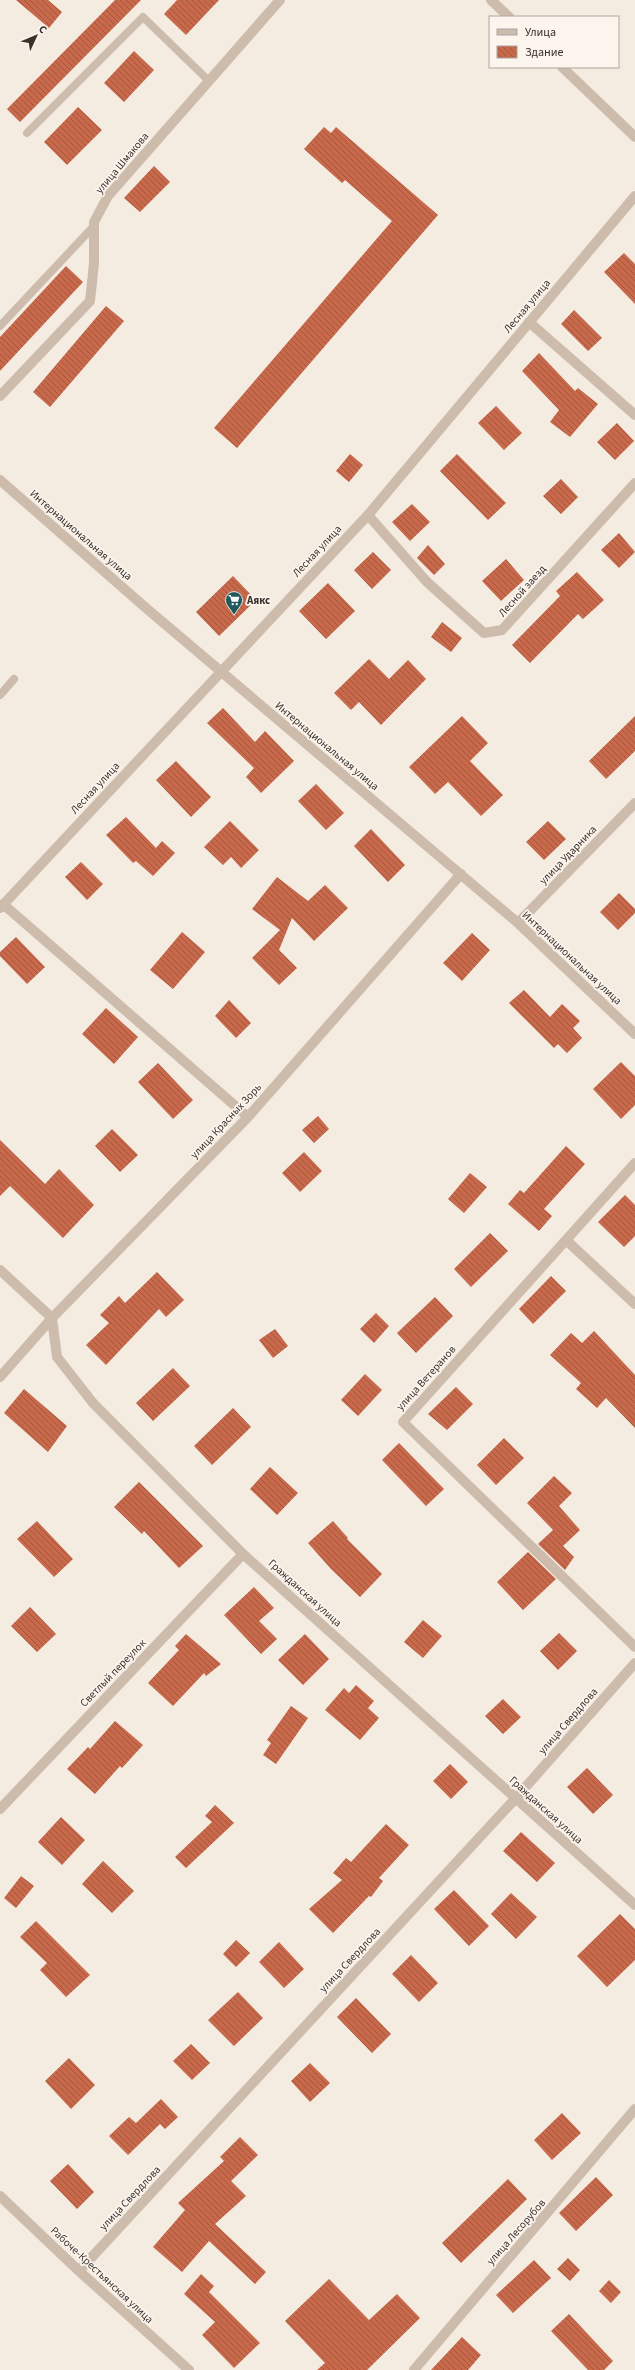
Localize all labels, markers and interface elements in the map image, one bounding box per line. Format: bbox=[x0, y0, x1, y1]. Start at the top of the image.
north arrow bbox=[16, 16, 56, 56]
legend bbox=[489, 16, 619, 68]
text: С bbox=[35, 22, 51, 37]
text: Улица bbox=[525, 24, 556, 41]
text: Здание bbox=[525, 44, 564, 61]
street label: улица Шмакова bbox=[92, 129, 152, 197]
street label: Лесная улица bbox=[500, 276, 554, 336]
street label: Интернациональная улица bbox=[27, 486, 135, 584]
street label: Лесная улица bbox=[289, 522, 345, 580]
street label: Лесной заезд bbox=[495, 562, 549, 620]
supermarket icon: Аякс bbox=[224, 590, 244, 615]
place label: Аякс bbox=[246, 593, 270, 608]
street label: Интернациональная улица bbox=[272, 698, 382, 794]
street label: Лесная улица bbox=[67, 759, 123, 817]
street label: улица Ударника bbox=[536, 822, 600, 888]
street label: Интернациональная улица bbox=[519, 908, 625, 1008]
street label: улица Красных Зорь bbox=[187, 1080, 265, 1162]
street label: улица Ветеранов bbox=[393, 1342, 459, 1414]
street label: Гражданская улица bbox=[265, 1556, 345, 1630]
street label: Светлый переулок bbox=[77, 1635, 150, 1710]
street label: улица Свердлова bbox=[535, 1685, 601, 1757]
street label: Гражданская улица bbox=[506, 1773, 586, 1847]
street label: улица Свердлова bbox=[316, 1924, 384, 1996]
street label: улица Свердлова bbox=[96, 2162, 164, 2234]
street label: улица Лесорубов bbox=[483, 2195, 549, 2268]
street label: Рабоче-Крестьянская улица bbox=[47, 2223, 157, 2327]

